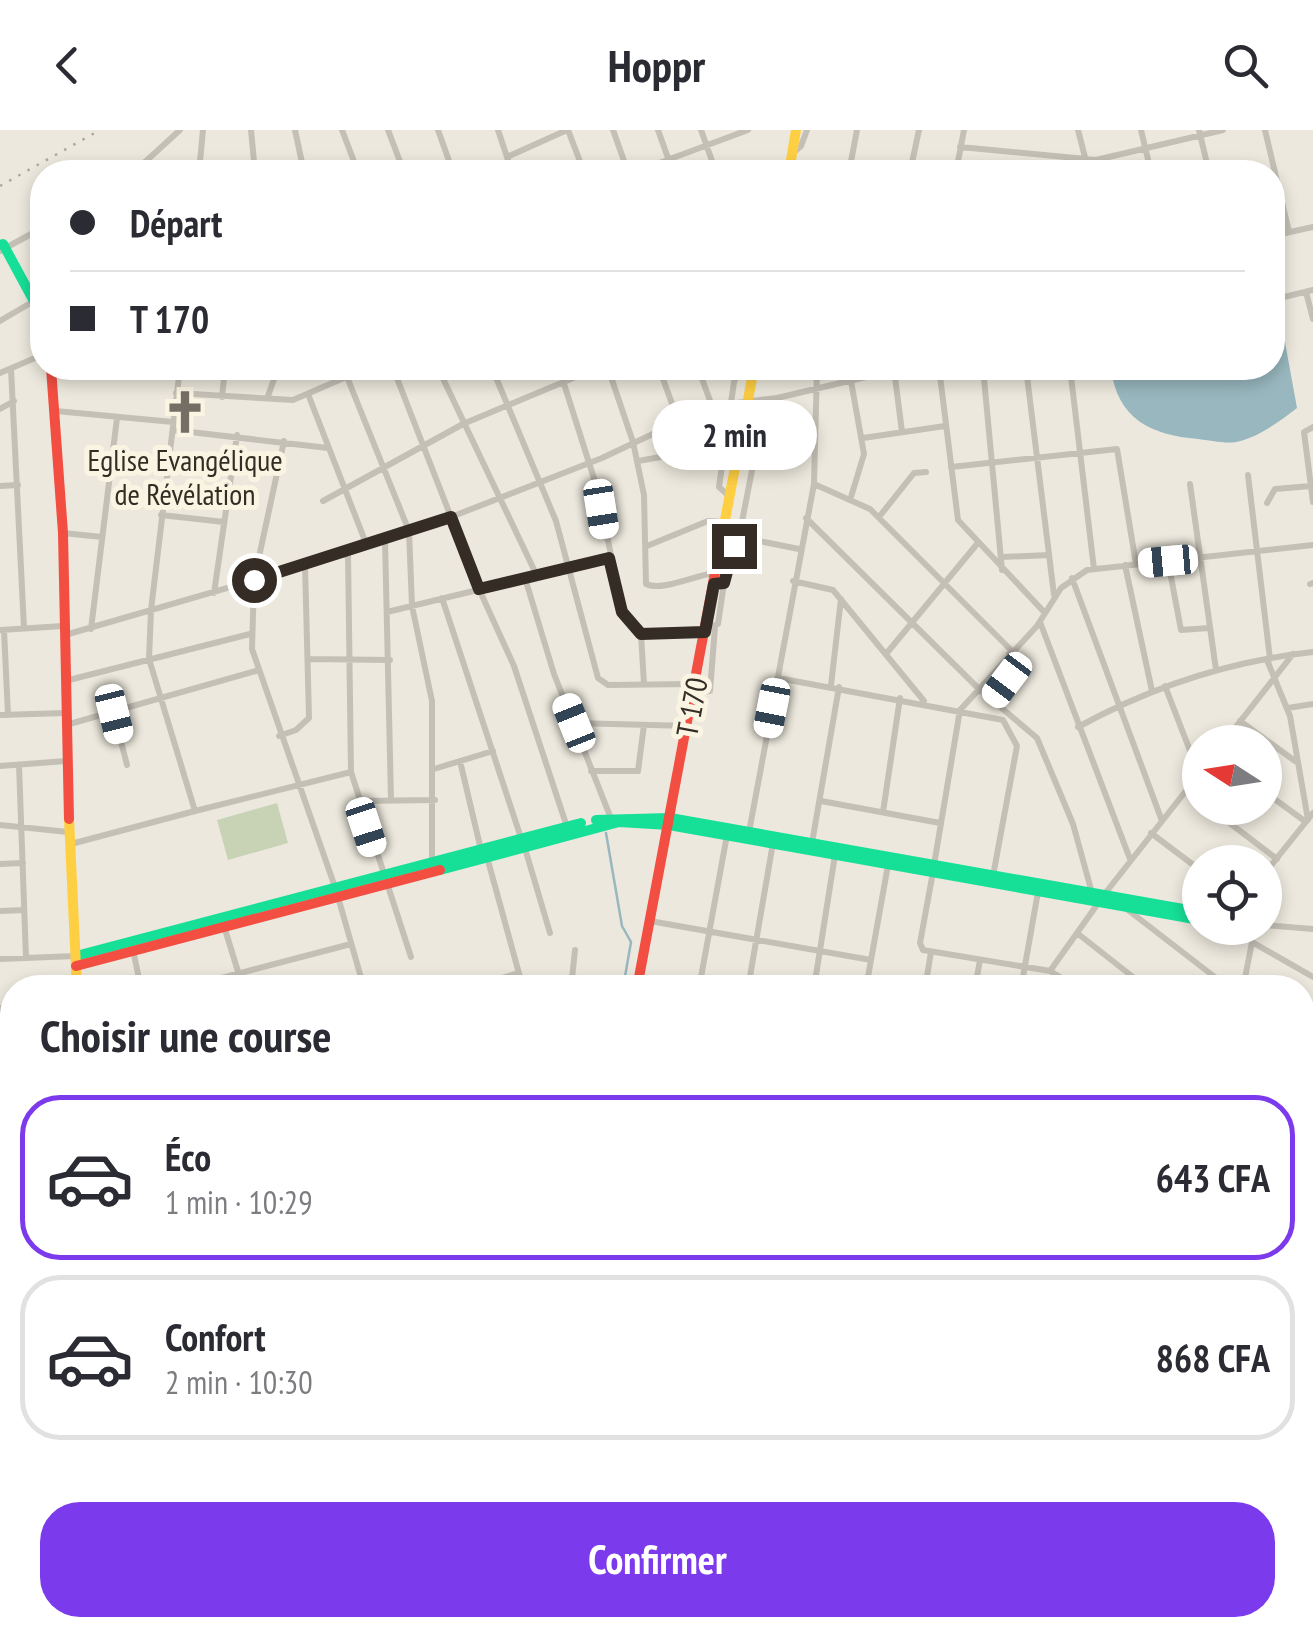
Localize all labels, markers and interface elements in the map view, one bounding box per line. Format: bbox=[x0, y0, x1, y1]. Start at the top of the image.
text: Hoppr bbox=[608, 36, 705, 94]
icon: back bbox=[40, 38, 95, 93]
icon: search bbox=[1218, 38, 1273, 93]
text: Départ bbox=[130, 198, 222, 247]
text: T 170 bbox=[130, 294, 209, 343]
church icon: Eglise Evangélique de Révélation bbox=[161, 388, 209, 436]
callout: 2 min bbox=[652, 401, 816, 471]
text: 2 min bbox=[702, 414, 767, 456]
place label: Eglise Evangélique de Révélation bbox=[87, 440, 283, 513]
car bbox=[581, 477, 621, 541]
route end bbox=[712, 524, 757, 569]
car bbox=[1137, 543, 1199, 579]
route start bbox=[232, 558, 277, 603]
car bbox=[977, 647, 1037, 713]
street label: T 170 bbox=[666, 674, 716, 740]
car bbox=[752, 676, 792, 740]
car bbox=[92, 681, 136, 747]
car bbox=[549, 690, 599, 756]
north arrow bbox=[1182, 725, 1282, 825]
map controls bbox=[1182, 725, 1282, 945]
car bbox=[342, 794, 390, 860]
button: locate bbox=[1182, 845, 1282, 945]
text: Choisir une course bbox=[40, 1006, 331, 1064]
text: Éco bbox=[165, 1132, 211, 1181]
icon: car bbox=[45, 1133, 135, 1223]
text: 643 CFA bbox=[1156, 1153, 1270, 1202]
text: 1 min · 10:29 bbox=[165, 1181, 313, 1223]
text: Confort bbox=[165, 1312, 265, 1361]
icon: car bbox=[45, 1313, 135, 1403]
text: 868 CFA bbox=[1156, 1333, 1270, 1382]
text: 2 min · 10:30 bbox=[165, 1361, 313, 1403]
button: Confirmer bbox=[40, 1502, 1275, 1617]

